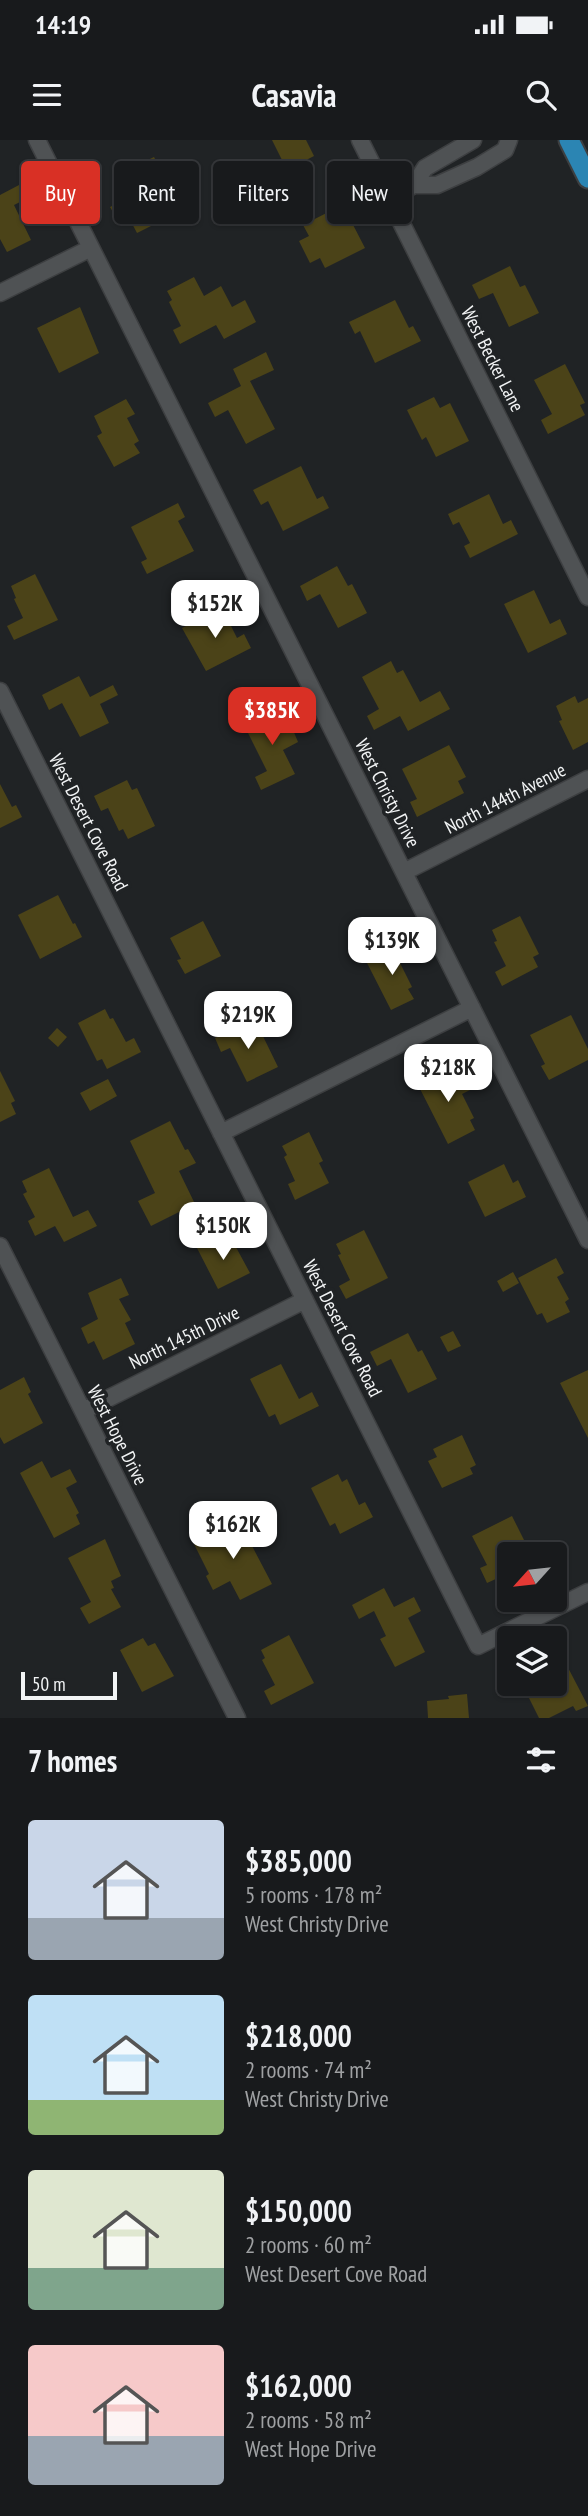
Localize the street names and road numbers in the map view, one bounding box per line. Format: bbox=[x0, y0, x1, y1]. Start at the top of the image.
street label: West Becker Lane bbox=[456, 302, 530, 416]
street label: West Christy Drive bbox=[350, 735, 426, 851]
street label: West Desert Cove Road bbox=[44, 750, 134, 894]
street label: North 144th Avenue bbox=[441, 757, 570, 839]
street label: West Desert Cove Road bbox=[298, 1256, 388, 1400]
street label: North 145th Drive bbox=[125, 1300, 243, 1374]
street label: West Hope Drive bbox=[83, 1381, 153, 1489]

